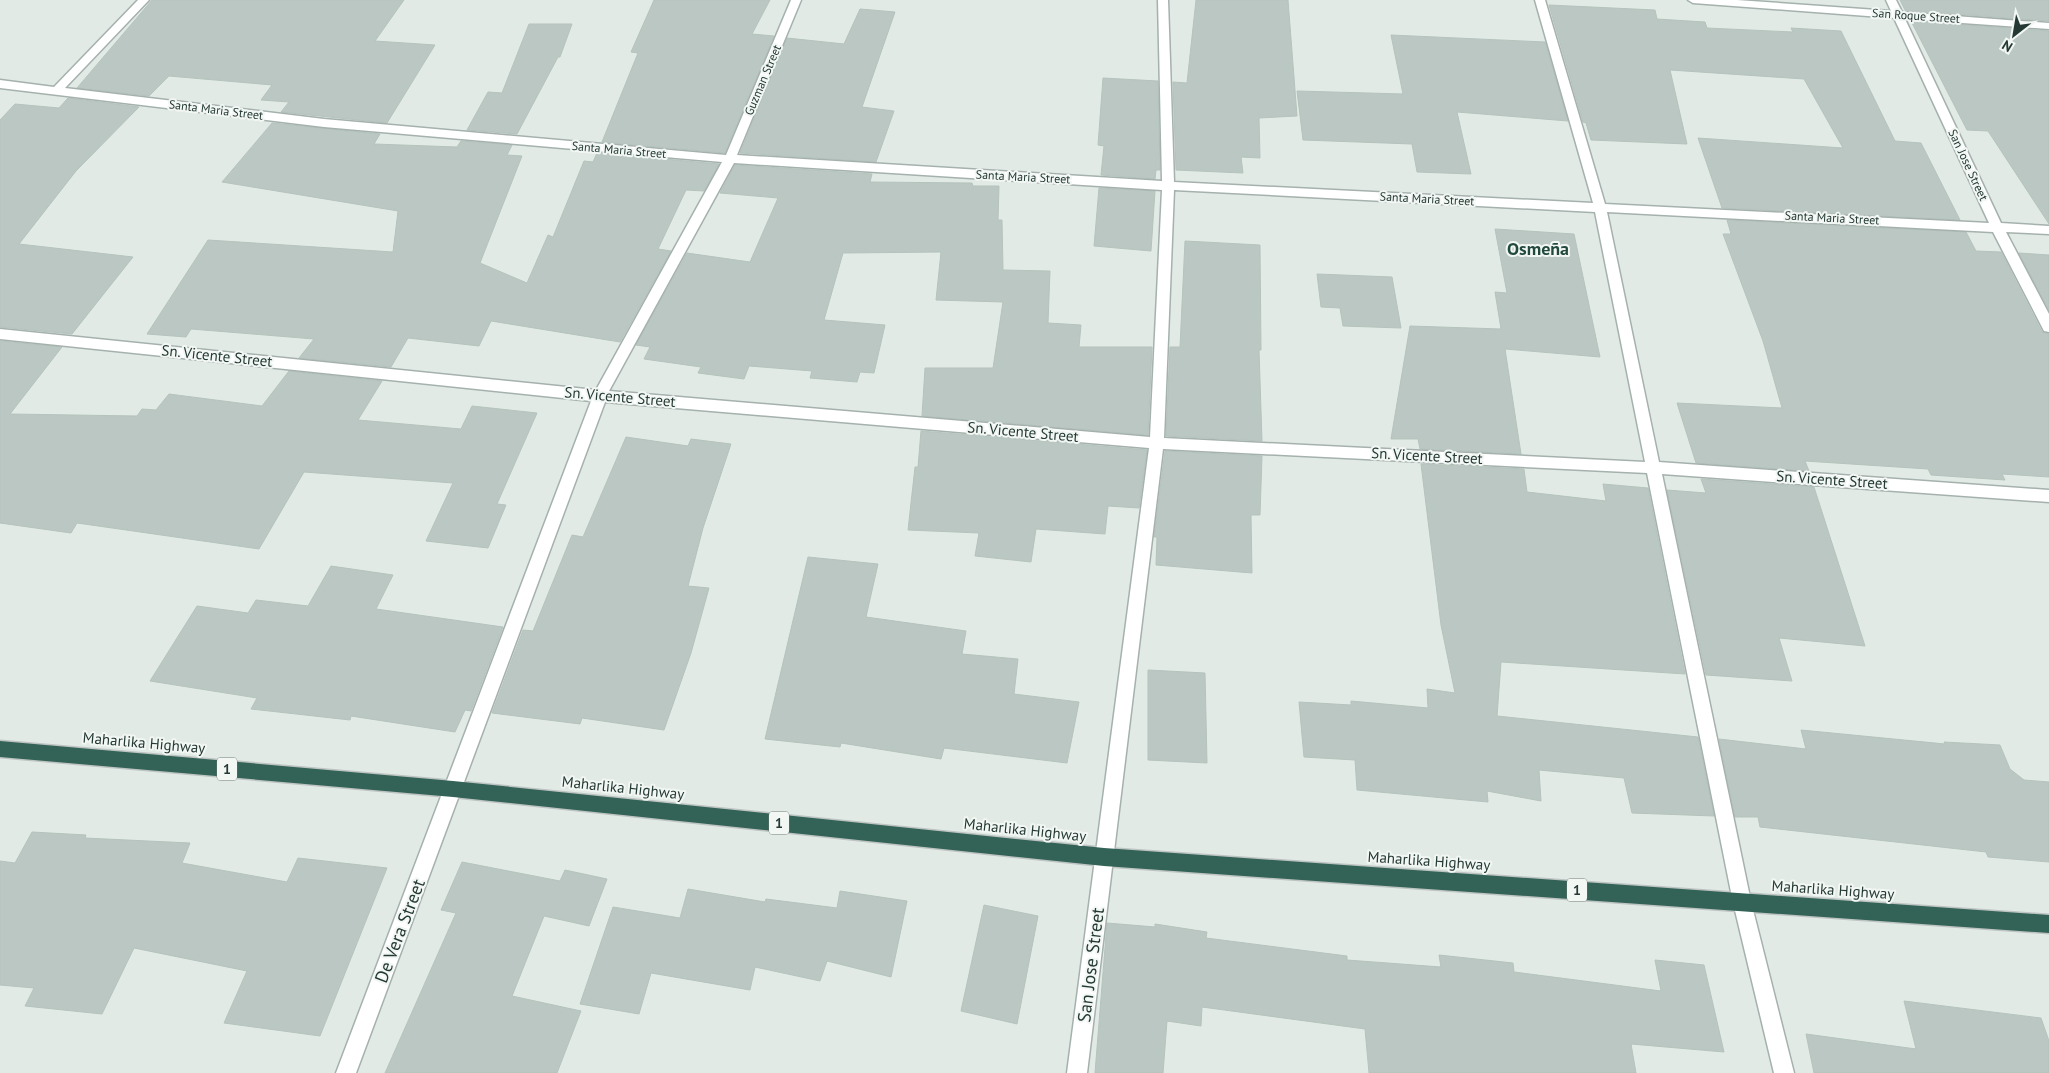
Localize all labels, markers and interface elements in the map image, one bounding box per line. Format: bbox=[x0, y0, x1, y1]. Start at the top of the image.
street label: San Roque Street bbox=[1872, 5, 1960, 26]
north arrow bbox=[1989, 10, 2039, 60]
text: N bbox=[1999, 36, 2016, 56]
street label: Guzman Street bbox=[741, 42, 784, 117]
street label: Santa Maria Street bbox=[168, 96, 264, 123]
street label: San Jose Street bbox=[1945, 127, 1992, 203]
street label: Santa Maria Street bbox=[571, 138, 667, 161]
street label: Santa Maria Street bbox=[975, 167, 1071, 186]
street label: Santa Maria Street bbox=[1379, 189, 1475, 208]
street label: Santa Maria Street bbox=[1784, 208, 1880, 227]
district label: Osmeña bbox=[1507, 237, 1569, 260]
street label: Sn. Vicente Street bbox=[161, 340, 273, 371]
street label: Sn. Vicente Street bbox=[564, 382, 676, 411]
street label: Sn. Vicente Street bbox=[967, 417, 1079, 446]
street label: Sn. Vicente Street bbox=[1371, 443, 1483, 468]
street label: Sn. Vicente Street bbox=[1776, 466, 1888, 493]
street label: Maharlika Highway bbox=[82, 728, 206, 757]
road number: 1 bbox=[217, 758, 237, 781]
street label: Maharlika Highway bbox=[561, 772, 685, 803]
road number: 1 bbox=[769, 811, 789, 834]
street label: Maharlika Highway bbox=[963, 814, 1087, 845]
street label: Maharlika Highway bbox=[1367, 847, 1491, 874]
street label: De Vera Street bbox=[369, 876, 430, 986]
street label: Maharlika Highway bbox=[1771, 876, 1895, 903]
road number: 1 bbox=[1567, 878, 1587, 902]
street label: San Jose Street bbox=[1072, 906, 1109, 1024]

